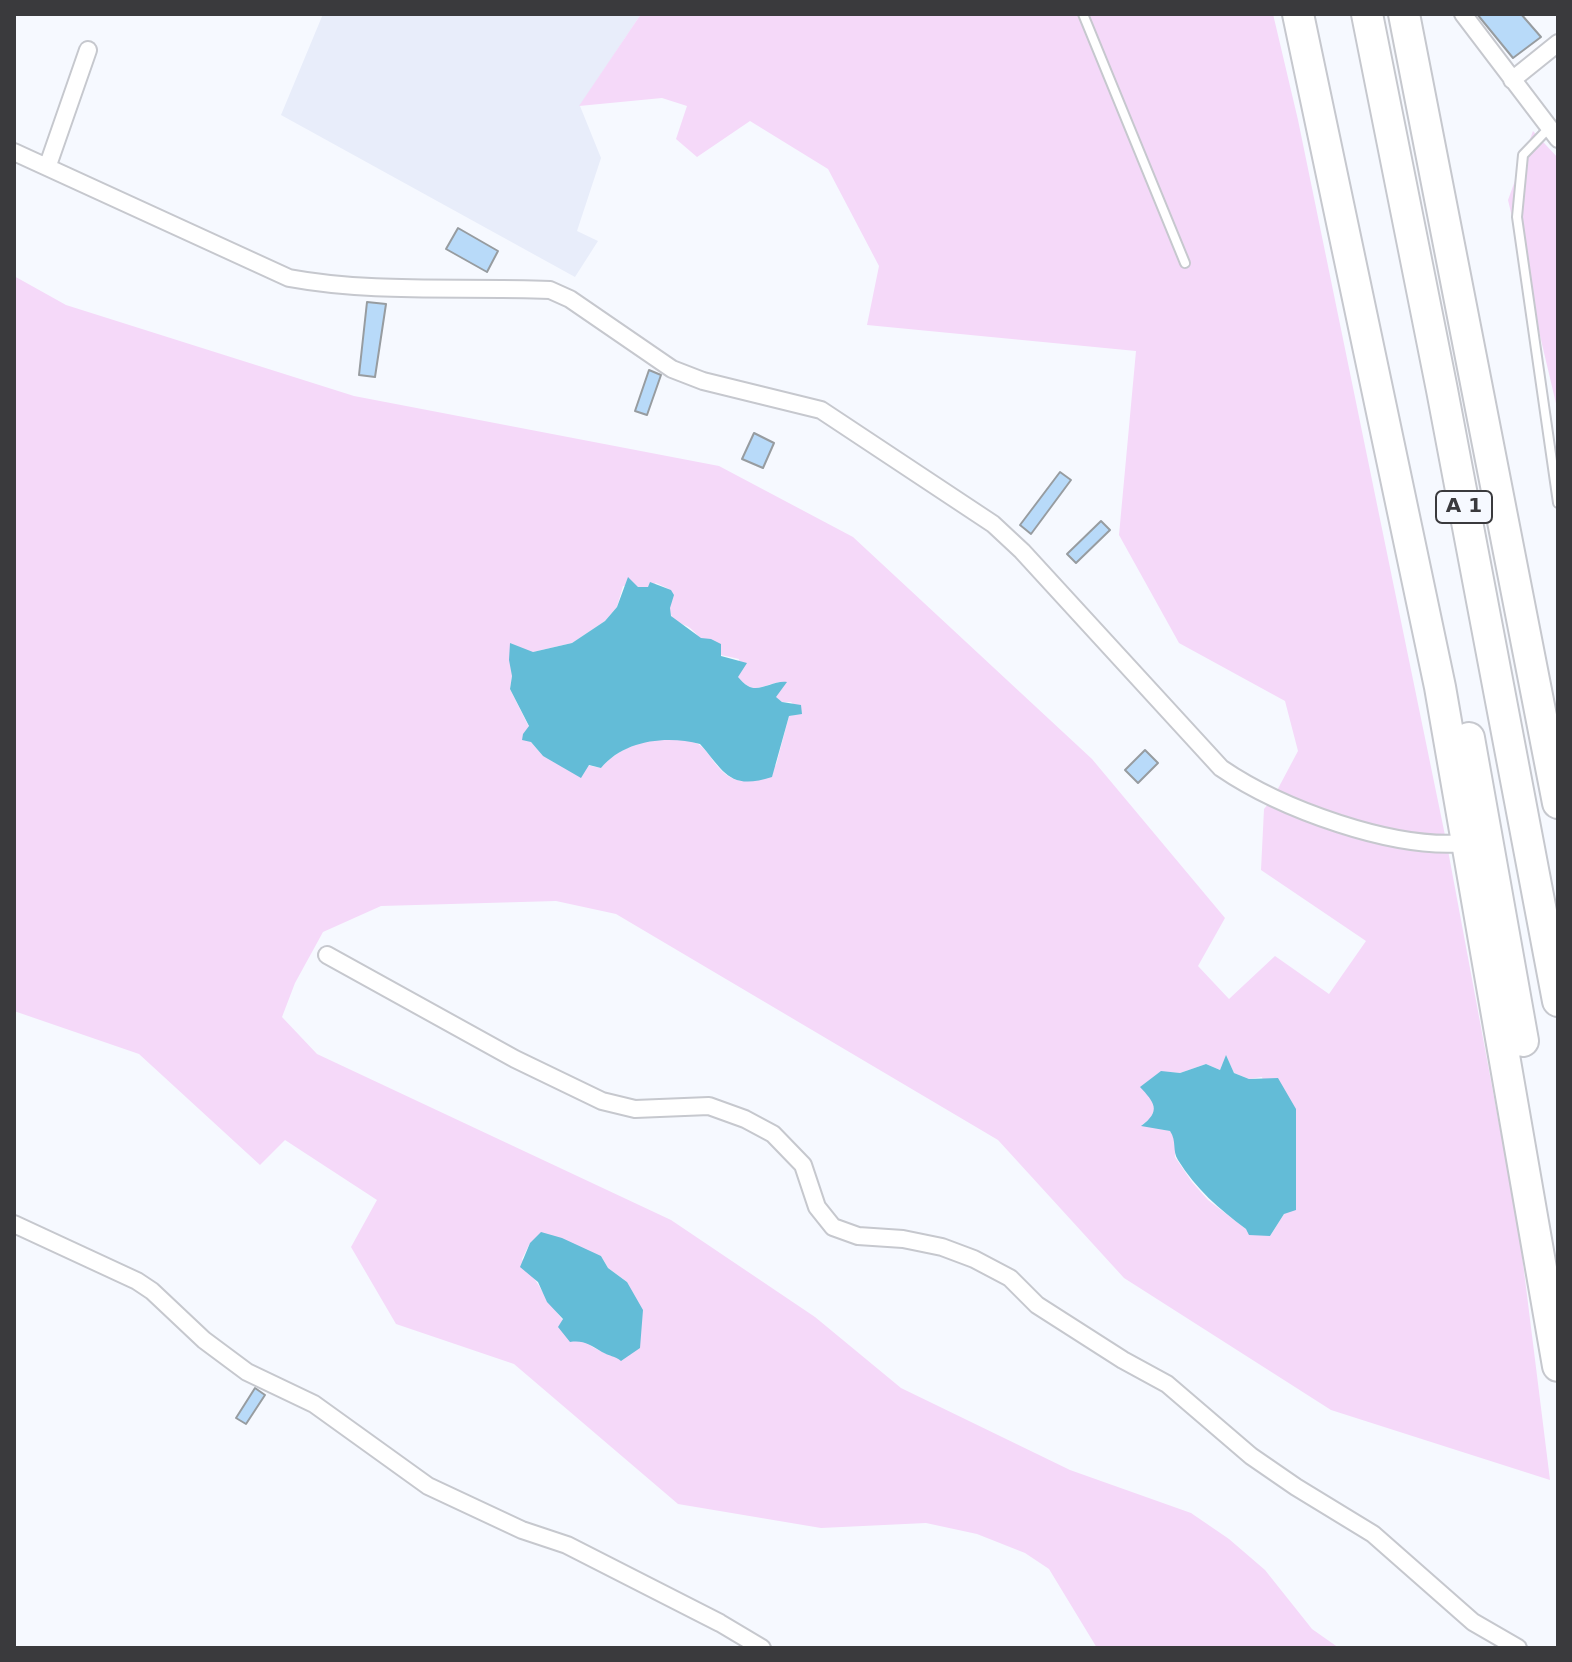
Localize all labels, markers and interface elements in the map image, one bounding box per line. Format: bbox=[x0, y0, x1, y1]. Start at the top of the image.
road number: A 1 bbox=[1436, 491, 1492, 523]

